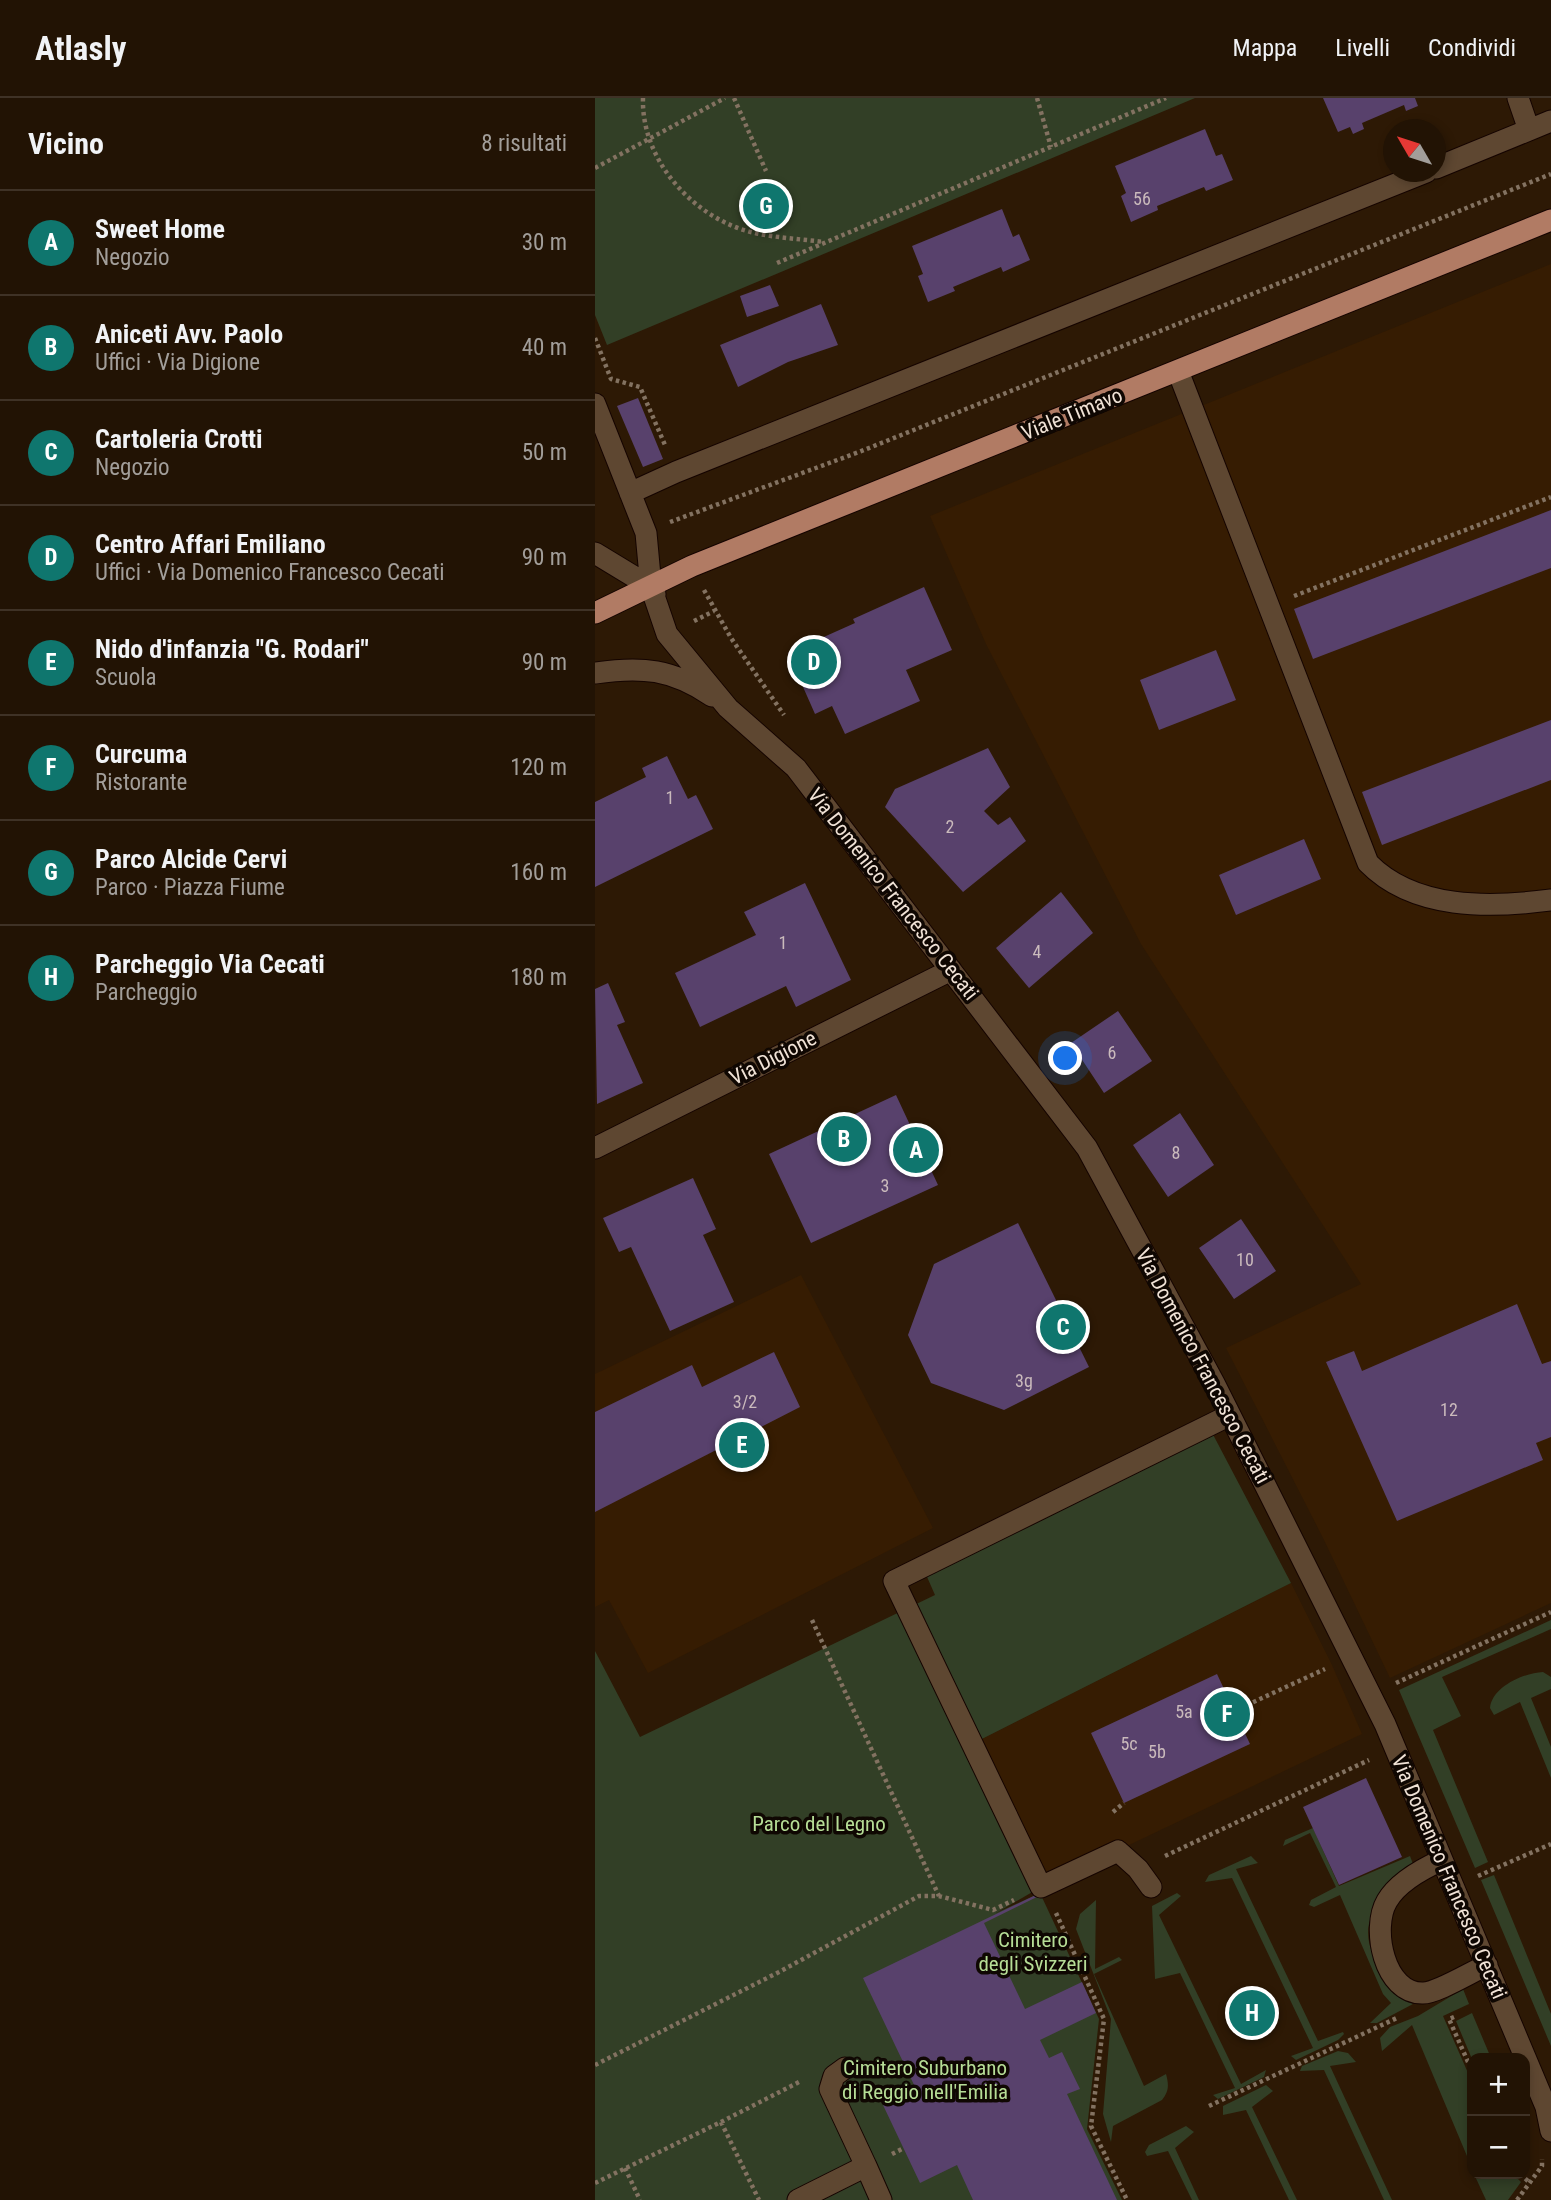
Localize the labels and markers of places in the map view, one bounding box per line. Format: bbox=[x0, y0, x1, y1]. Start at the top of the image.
pin: G bbox=[743, 180, 789, 232]
pin: D bbox=[791, 636, 837, 688]
pin: B bbox=[821, 1113, 867, 1165]
pin: A bbox=[893, 1124, 939, 1176]
pin: C bbox=[1040, 1301, 1086, 1353]
pin: E bbox=[719, 1419, 765, 1471]
pin: F bbox=[1204, 1688, 1250, 1740]
pin: H bbox=[1229, 1987, 1275, 2039]

